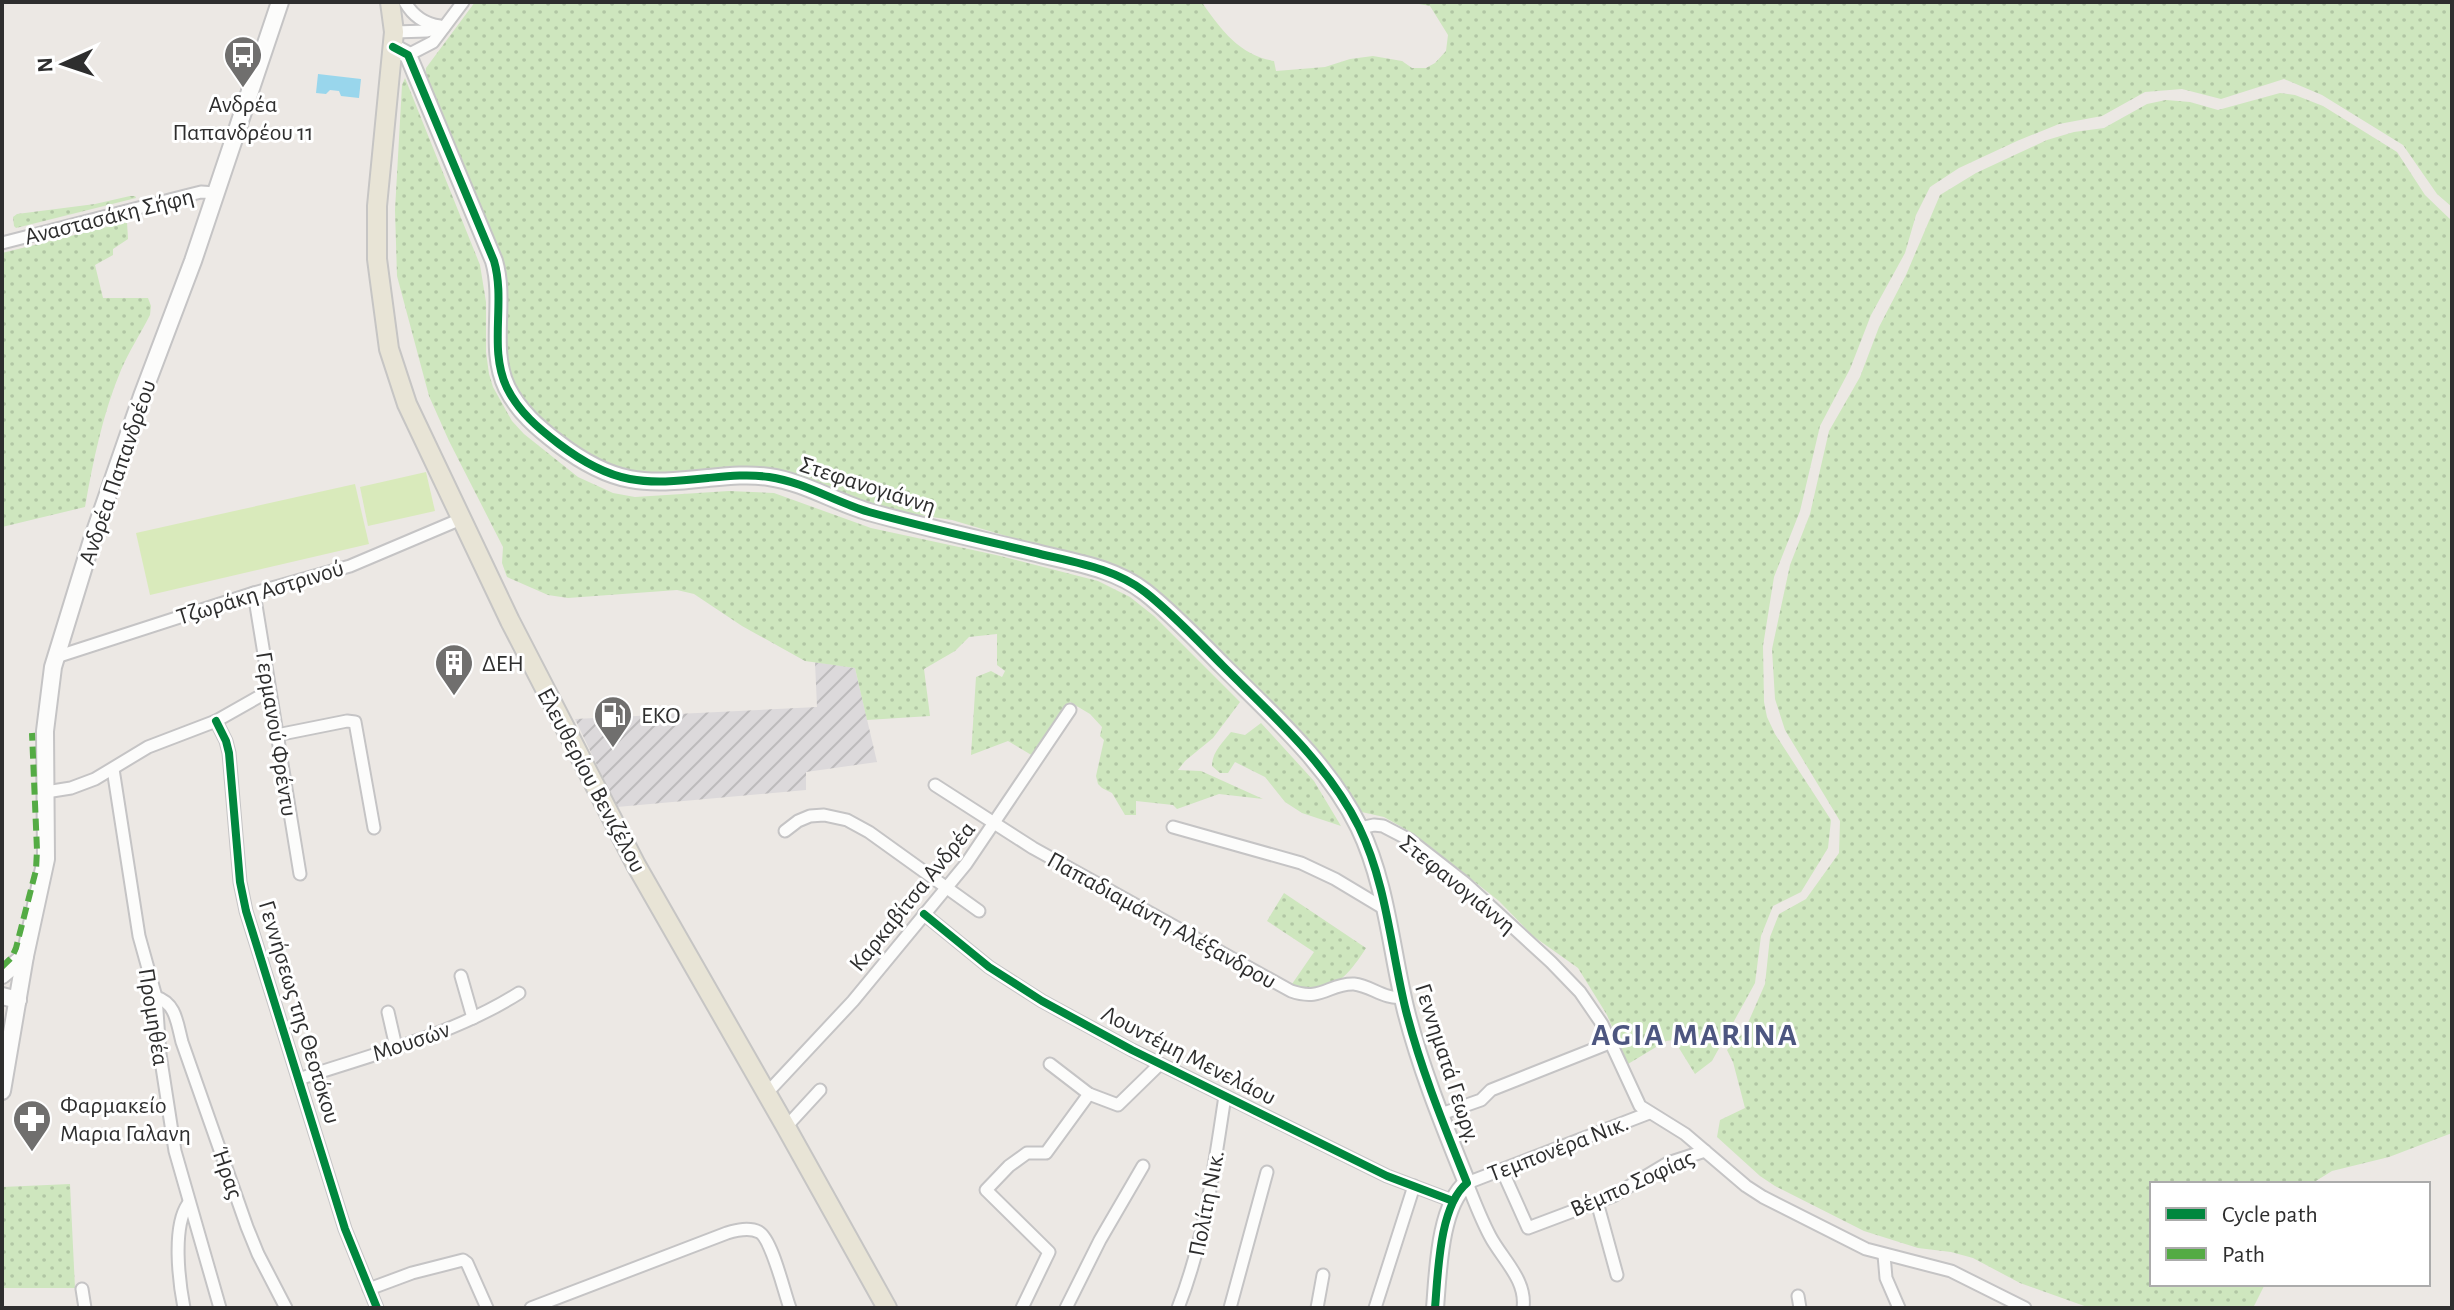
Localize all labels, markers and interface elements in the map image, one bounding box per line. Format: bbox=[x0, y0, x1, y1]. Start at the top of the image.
north arrow bbox=[24, 24, 104, 104]
bus stop icon: Ανδρέα Παπανδρέου 11 bbox=[222, 34, 264, 89]
text: N bbox=[34, 57, 56, 73]
place label: Ανδρέα Παπανδρέου 11 bbox=[172, 93, 314, 145]
street label: Αναστασάκη Σήφη bbox=[22, 184, 196, 250]
street label: Ανδρέα Παπανδρέου bbox=[75, 377, 161, 568]
street label: Στεφανογιάννη bbox=[797, 453, 939, 519]
street label: Τζωράκη Αστρινού bbox=[174, 556, 347, 630]
building icon: ΔΕΗ bbox=[433, 642, 475, 697]
street label: Γερμανού Φρέντυ bbox=[251, 650, 301, 818]
place label: ΔΕΗ bbox=[482, 652, 524, 676]
street label: Ελευθερίου Βενιζέλου bbox=[532, 684, 650, 877]
fuel station icon: EKO bbox=[592, 694, 634, 749]
place label: EKO bbox=[641, 704, 680, 728]
street label: Καρκαβίτσα Ανδρέα bbox=[845, 817, 980, 976]
street label: Στεφανογιάννη bbox=[1395, 831, 1520, 939]
street label: Παπαδιαμάντη Αλέξανδρου bbox=[1043, 848, 1280, 994]
street label: Γεννήσεως της Θεοτόκου bbox=[254, 898, 344, 1127]
street label: Προμηθέα bbox=[133, 967, 173, 1068]
street label: Γεννηματά Γεωργ. bbox=[1410, 981, 1484, 1146]
street label: Λουντέμη Μενελάου bbox=[1098, 1002, 1280, 1110]
street label: Μουσών bbox=[370, 1018, 453, 1066]
district label: AGIA MARINA bbox=[1591, 1019, 1799, 1051]
place label: Φαρμακείο Μαρια Γαλανη bbox=[60, 1094, 191, 1146]
pharmacy icon: Φαρμακείο Μαρια Γαλανη bbox=[11, 1098, 53, 1153]
street label: Τεμπονέρα Νικ. bbox=[1485, 1111, 1632, 1187]
street label: Ήρας bbox=[207, 1144, 247, 1202]
street label: Βέμπο Σοφίας bbox=[1567, 1146, 1698, 1222]
street label: Πολίτη Νικ. bbox=[1185, 1148, 1229, 1258]
legend bbox=[2150, 1182, 2430, 1286]
text: Cycle path bbox=[2222, 1203, 2318, 1227]
text: Path bbox=[2222, 1243, 2265, 1267]

